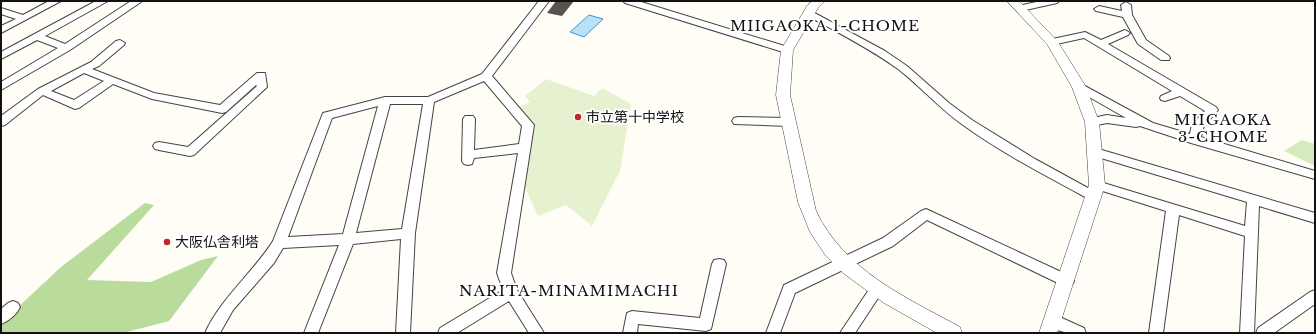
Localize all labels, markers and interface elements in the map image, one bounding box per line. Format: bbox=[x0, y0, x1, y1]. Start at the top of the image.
district label: MIIGAOKA 1-CHOME bbox=[730, 16, 920, 35]
place label: 市立第十中学校 bbox=[586, 108, 684, 126]
district label: MIIGAOKA 3-CHOME bbox=[1174, 110, 1272, 146]
marker: 市立第十中学校 bbox=[573, 112, 583, 122]
place label: 大阪仏舎利塔 bbox=[175, 233, 259, 251]
marker: 大阪仏舎利塔 bbox=[162, 237, 172, 247]
district label: NARITA-MINAMIMACHI bbox=[459, 281, 679, 300]

